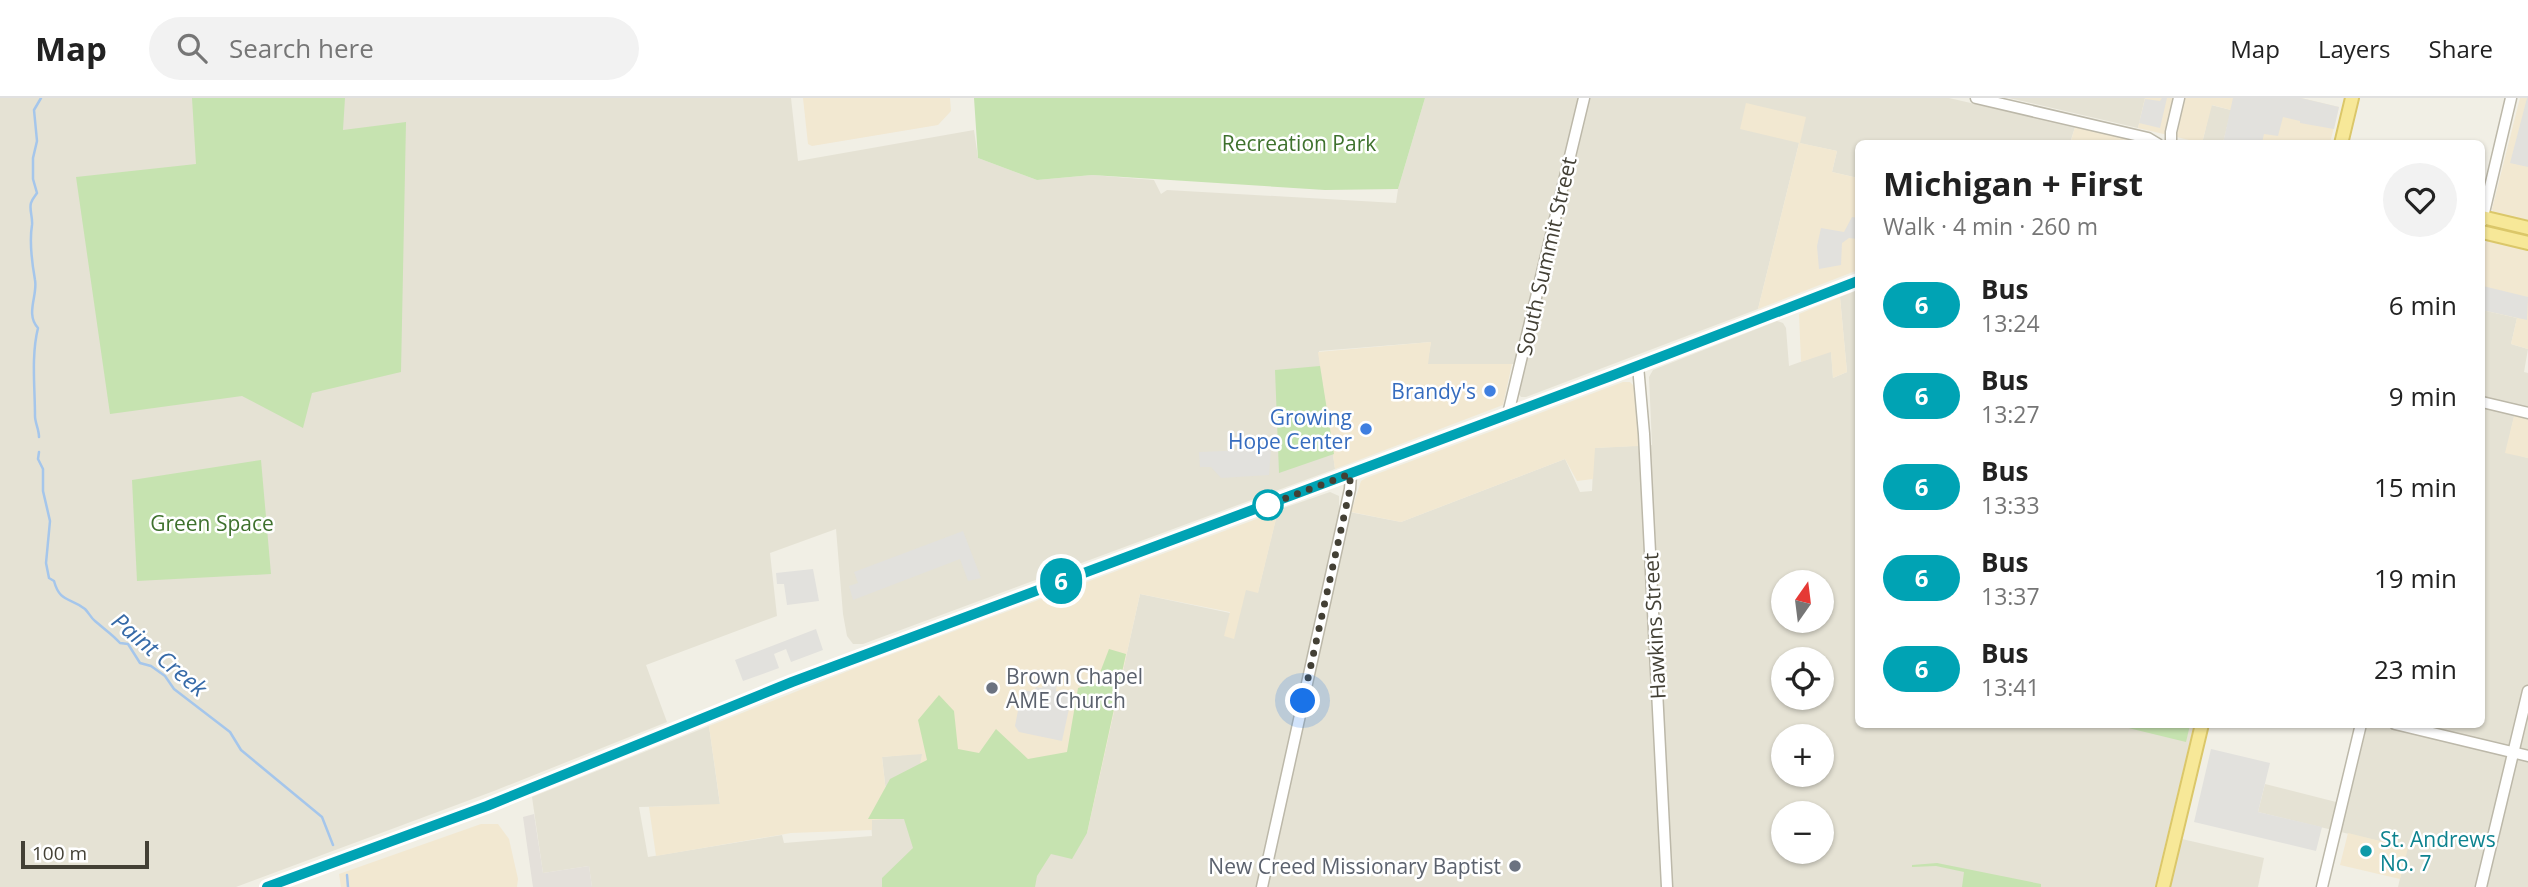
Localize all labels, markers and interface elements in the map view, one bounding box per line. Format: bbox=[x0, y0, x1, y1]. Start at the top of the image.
search box bbox=[149, 17, 639, 80]
text: Map bbox=[35, 26, 107, 71]
icon: search bbox=[173, 29, 211, 67]
text: Search here bbox=[229, 30, 374, 66]
text: Map bbox=[2230, 32, 2280, 65]
text: Layers bbox=[2318, 32, 2391, 65]
text: Share bbox=[2429, 32, 2493, 65]
park label: Recreation Park bbox=[1222, 129, 1376, 157]
street label: South Summit Street bbox=[1510, 154, 1582, 358]
text: Michigan + First bbox=[1883, 161, 2143, 206]
button: heart bbox=[2383, 163, 2457, 237]
text: Walk · 4 min · 260 m bbox=[1883, 210, 2098, 242]
text: Bus bbox=[1981, 271, 2028, 307]
text: 6 min bbox=[2389, 287, 2457, 323]
text: 6 bbox=[1915, 288, 1928, 321]
text: 13:24 bbox=[1981, 307, 2040, 339]
text: Bus bbox=[1981, 362, 2028, 398]
place label: Brandy's bbox=[1391, 377, 1476, 405]
text: 9 min bbox=[2389, 378, 2457, 414]
text: 6 bbox=[1915, 379, 1928, 412]
marker: Brandy's bbox=[1482, 383, 1498, 399]
text: 13:27 bbox=[1981, 398, 2040, 430]
place label: Growing Hope Center bbox=[1228, 403, 1352, 455]
marker: Growing Hope Center bbox=[1358, 421, 1374, 437]
text: Bus bbox=[1981, 453, 2028, 489]
text: 15 min bbox=[2374, 469, 2457, 505]
text: 6 bbox=[1915, 470, 1928, 503]
text: 13:33 bbox=[1981, 489, 2040, 521]
unlabelled marker bbox=[1253, 490, 1283, 520]
park label: Green Space bbox=[150, 509, 274, 537]
text: Bus bbox=[1981, 544, 2028, 580]
street label: Hawkins Street bbox=[1636, 552, 1672, 700]
line badge: 6 bbox=[1038, 558, 1084, 604]
text: 19 min bbox=[2374, 560, 2457, 596]
text: 6 bbox=[1915, 561, 1928, 594]
text: 6 bbox=[1054, 564, 1068, 597]
north arrow bbox=[1771, 570, 1834, 634]
map controls bbox=[1771, 570, 1834, 864]
text: 13:37 bbox=[1981, 580, 2040, 612]
water label: Paint Creek bbox=[106, 605, 215, 704]
text: Bus bbox=[1981, 635, 2028, 671]
button: locate bbox=[1771, 647, 1834, 710]
text: 23 min bbox=[2374, 651, 2457, 687]
text: 6 bbox=[1915, 652, 1928, 685]
place label: Brown Chapel AME Church bbox=[1006, 662, 1143, 714]
text: 13:41 bbox=[1981, 671, 2040, 703]
marker: Brown Chapel AME Church bbox=[984, 680, 1000, 696]
your location bbox=[1285, 683, 1320, 718]
button: + bbox=[1771, 724, 1834, 787]
button: − bbox=[1771, 801, 1834, 864]
place label: St. Andrews No. 7 bbox=[2380, 825, 2496, 877]
scale bar bbox=[21, 838, 149, 870]
text: 100 m bbox=[32, 840, 87, 866]
marker: St. Andrews No. 7 bbox=[2358, 843, 2374, 859]
place label: New Creed Missionary Baptist bbox=[1208, 852, 1501, 880]
marker: New Creed Missionary Baptist bbox=[1507, 858, 1523, 874]

